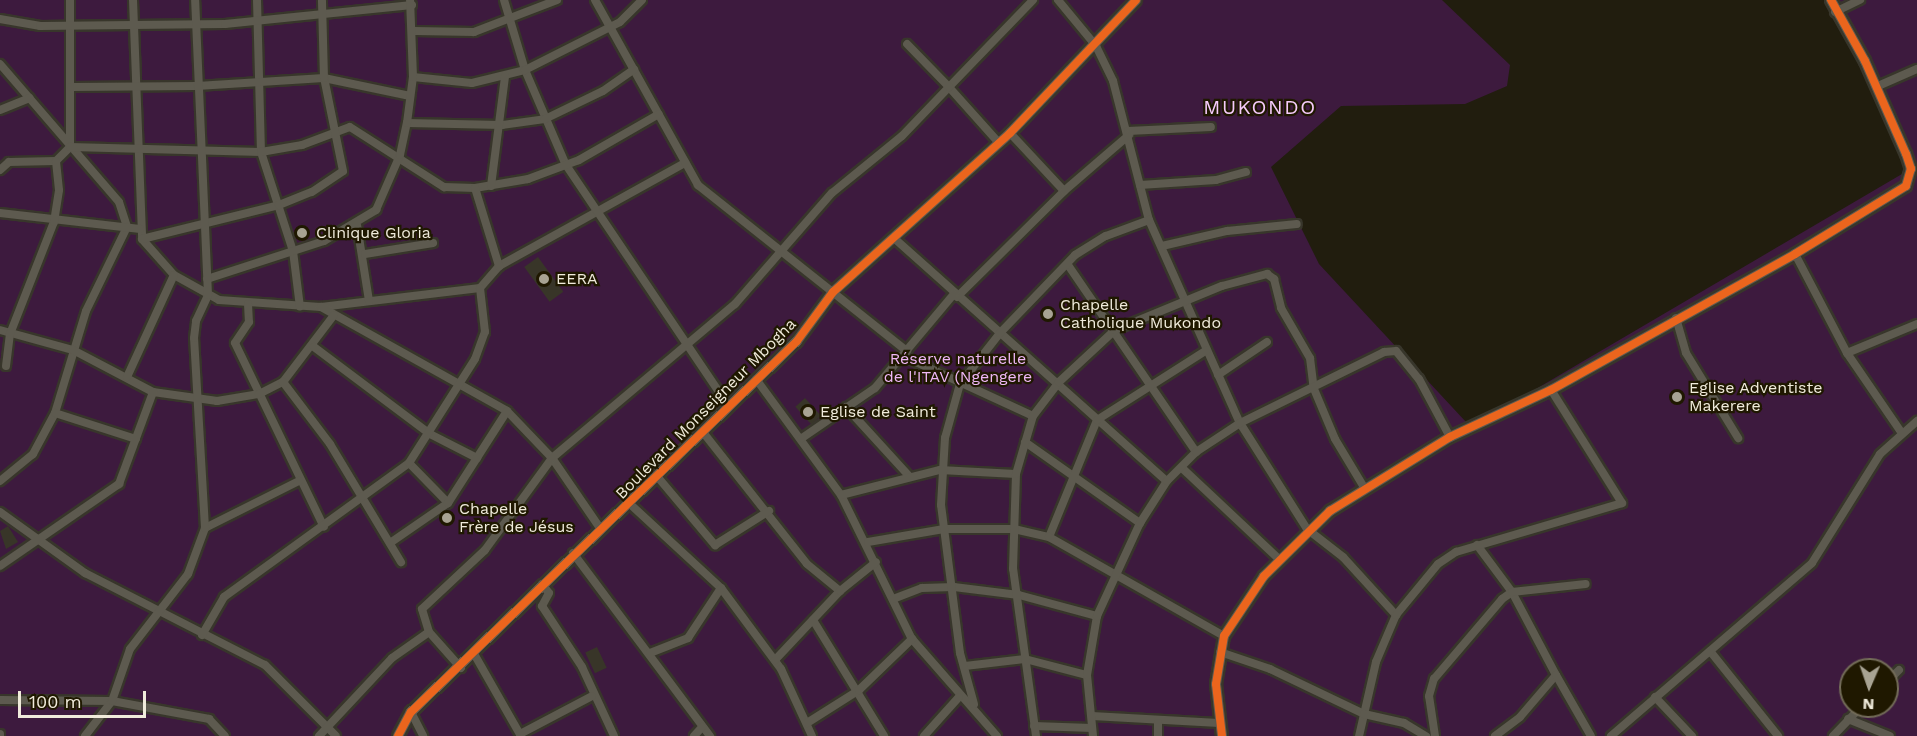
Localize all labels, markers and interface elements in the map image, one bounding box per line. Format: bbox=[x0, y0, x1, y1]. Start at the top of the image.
district label: MUKONDO bbox=[1203, 95, 1317, 119]
place label: Clinique Gloria bbox=[316, 223, 431, 243]
marker: Clinique Gloria bbox=[293, 224, 311, 242]
place label: EERA bbox=[556, 269, 598, 289]
marker: EERA bbox=[537, 272, 551, 286]
place label: Chapelle Catholique Mukondo bbox=[1060, 295, 1221, 333]
marker: Chapelle Catholique Mukondo bbox=[1041, 307, 1055, 321]
street label: Boulevard Monseigneur Mbogha bbox=[612, 315, 800, 503]
park label: Réserve naturelle de l'ITAV (Ngengere bbox=[883, 349, 1033, 387]
place label: Eglise Adventiste Makerere bbox=[1689, 378, 1823, 416]
marker: Eglise Adventiste Makerere bbox=[1670, 390, 1684, 404]
place label: Eglise de Saint bbox=[820, 402, 936, 422]
marker: Eglise de Saint bbox=[801, 405, 815, 419]
place label: Chapelle Frère de Jésus bbox=[459, 499, 574, 537]
marker: Chapelle Frère de Jésus bbox=[440, 511, 454, 525]
north arrow bbox=[1839, 658, 1899, 718]
scale bar bbox=[21, 679, 148, 717]
text: 100 m bbox=[29, 691, 82, 712]
text: N bbox=[1862, 695, 1875, 714]

